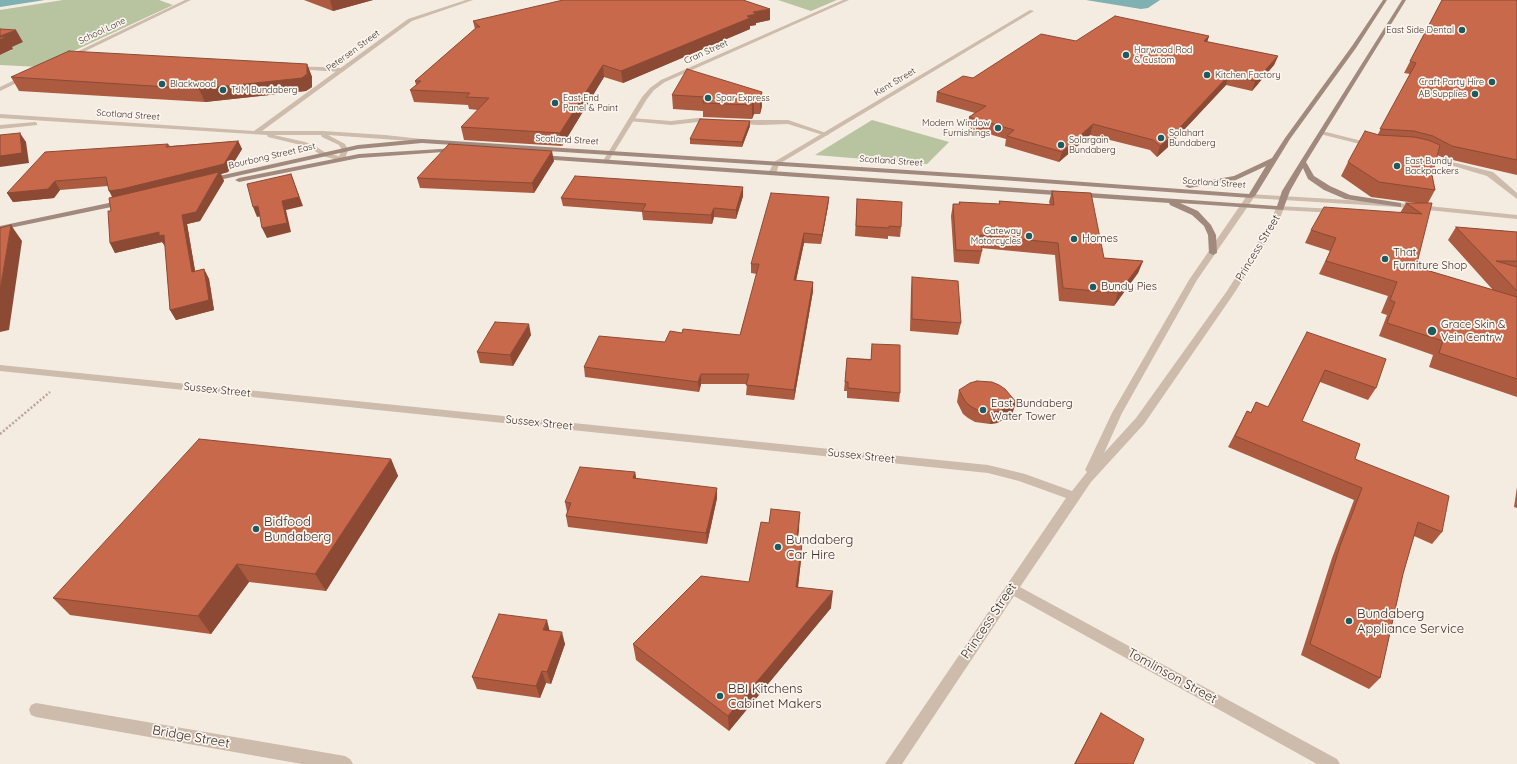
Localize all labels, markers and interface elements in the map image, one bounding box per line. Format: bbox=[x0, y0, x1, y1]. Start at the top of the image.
street label: School Lane bbox=[77, 15, 127, 47]
place label: East Side Dental bbox=[1386, 25, 1454, 35]
marker: East Side Dental bbox=[1457, 25, 1467, 35]
street label: Petersen Street bbox=[324, 28, 382, 74]
street label: Cran Street bbox=[682, 38, 730, 66]
place label: Harwood Rod & Custom bbox=[1134, 45, 1192, 66]
marker: Harwood Rod & Custom bbox=[1121, 50, 1131, 60]
street label: Kent Street bbox=[872, 65, 918, 99]
marker: Kitchen Factory bbox=[1202, 70, 1212, 80]
place label: Kitchen Factory bbox=[1215, 70, 1281, 80]
place label: Craft Party Hire bbox=[1419, 77, 1484, 87]
marker: Craft Party Hire bbox=[1487, 77, 1497, 87]
marker: Blackwood bbox=[157, 79, 167, 89]
place label: Blackwood bbox=[170, 79, 216, 89]
marker: TJM Bundaberg bbox=[218, 85, 228, 95]
place label: TJM Bundaberg bbox=[231, 85, 297, 95]
place label: AB Supplies bbox=[1418, 89, 1467, 99]
marker: AB Supplies bbox=[1470, 89, 1480, 99]
place label: East End Panel & Paint bbox=[563, 93, 618, 114]
marker: Spar Express bbox=[703, 93, 713, 103]
place label: Spar Express bbox=[716, 93, 770, 103]
marker: East End Panel & Paint bbox=[550, 98, 560, 108]
street label: Scotland Street bbox=[96, 107, 160, 123]
place label: Modern Window Furnishings bbox=[922, 118, 990, 139]
marker: Modern Window Furnishings bbox=[993, 123, 1003, 133]
place label: Solahart Bundaberg bbox=[1169, 128, 1216, 149]
street label: Scotland Street bbox=[535, 133, 599, 147]
marker: Solahart Bundaberg bbox=[1156, 133, 1166, 143]
place label: Solargain Bundaberg bbox=[1069, 135, 1116, 156]
marker: Solargain Bundaberg bbox=[1056, 140, 1066, 150]
street label: Bourbong Street East bbox=[227, 141, 317, 171]
street label: Scotland Street bbox=[859, 153, 923, 169]
place label: East Bundy Backpackers bbox=[1405, 156, 1459, 177]
marker: East Bundy Backpackers bbox=[1392, 161, 1402, 171]
street label: Scotland Street bbox=[1182, 175, 1246, 191]
street label: Princess Street bbox=[1233, 213, 1283, 283]
place label: Gateway Motorcycles bbox=[971, 226, 1021, 247]
marker: Gateway Motorcycles bbox=[1024, 231, 1034, 241]
place label: Homes bbox=[1082, 232, 1118, 246]
marker: Homes bbox=[1069, 234, 1079, 244]
place label: That Furniture Shop bbox=[1393, 246, 1467, 272]
marker: That Furniture Shop bbox=[1380, 254, 1390, 264]
place label: Bundy Pies bbox=[1101, 280, 1157, 294]
marker: Bundy Pies bbox=[1088, 282, 1098, 292]
place label: Grace Skin & Vein Centrw bbox=[1441, 318, 1506, 344]
marker: Grace Skin & Vein Centrw bbox=[1426, 325, 1438, 337]
street label: Sussex Street bbox=[183, 380, 251, 400]
place label: East Bundaberg Water Tower bbox=[991, 397, 1073, 423]
marker: East Bundaberg Water Tower bbox=[978, 405, 988, 415]
street label: Sussex Street bbox=[505, 413, 573, 433]
street label: Sussex Street bbox=[827, 446, 895, 466]
place label: Bidfood Bundaberg bbox=[264, 514, 331, 545]
marker: Bidfood Bundaberg bbox=[251, 524, 261, 534]
place label: Bundaberg Car Hire bbox=[786, 532, 853, 563]
marker: Bundaberg Car Hire bbox=[773, 542, 783, 552]
street label: Princess Street bbox=[958, 580, 1020, 662]
place label: Bundaberg Appliance Service bbox=[1357, 606, 1464, 637]
marker: Bundaberg Appliance Service bbox=[1344, 616, 1354, 626]
street label: Tomlinson Street bbox=[1125, 645, 1219, 707]
place label: BBI Kitchens Cabinet Makers bbox=[728, 681, 822, 712]
marker: BBI Kitchens Cabinet Makers bbox=[715, 691, 725, 701]
street label: Bridge Street bbox=[151, 723, 231, 751]

